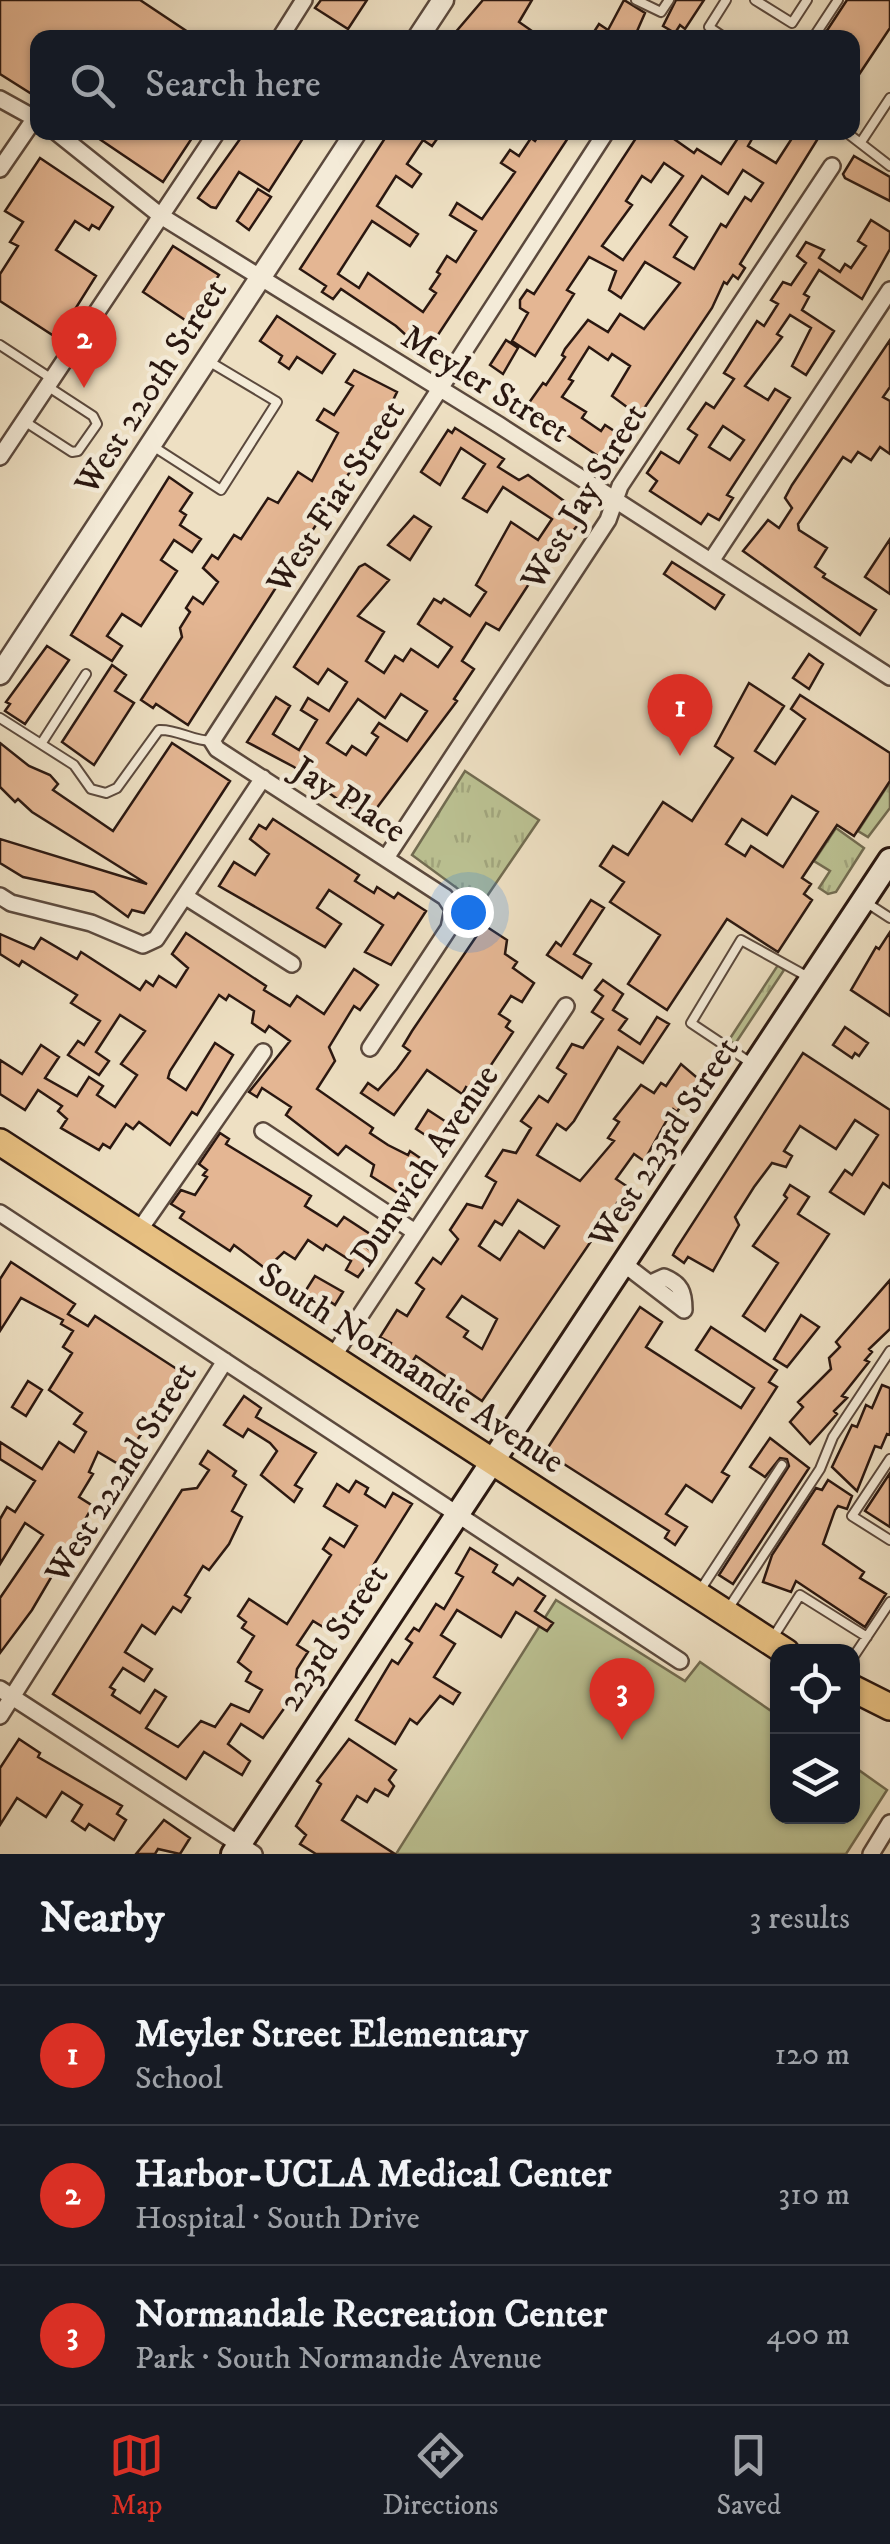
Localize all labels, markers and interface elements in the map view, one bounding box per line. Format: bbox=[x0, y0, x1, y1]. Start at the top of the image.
search box bbox=[30, 30, 860, 140]
icon: search bbox=[65, 58, 120, 113]
text: Search here bbox=[145, 61, 321, 109]
street label: West 220th Street bbox=[65, 270, 235, 502]
pin: 2 bbox=[52, 306, 116, 388]
street label: Meyler Street bbox=[393, 316, 577, 454]
street label: West Fiat Street bbox=[257, 392, 416, 603]
street label: West Jay Street bbox=[511, 396, 658, 599]
pin: 1 bbox=[648, 674, 712, 756]
street label: Jay Place bbox=[281, 746, 414, 854]
your location bbox=[443, 887, 494, 938]
street label: West 223rd Street bbox=[579, 1029, 749, 1258]
street label: Dunwich Avenue bbox=[342, 1057, 509, 1276]
street label: South Normandie Avenue bbox=[250, 1253, 572, 1484]
street label: West 222nd Street bbox=[36, 1354, 207, 1593]
street label: 223rd Street bbox=[268, 1556, 399, 1720]
map controls bbox=[770, 1644, 860, 1824]
button: locate bbox=[770, 1644, 860, 1734]
pin: 3 bbox=[590, 1658, 654, 1740]
button: layers bbox=[770, 1734, 860, 1824]
text: Nearby bbox=[40, 1893, 164, 1945]
text: 3 results bbox=[749, 1899, 850, 1939]
text: Meyler Street Elementary bbox=[135, 2011, 528, 2059]
text: 1 bbox=[67, 2035, 78, 2075]
text: 120 m bbox=[774, 2035, 850, 2075]
text: School bbox=[135, 2059, 223, 2099]
text: Harbor-UCLA Medical Center bbox=[135, 2151, 611, 2199]
text: 2 bbox=[65, 2175, 80, 2215]
text: 310 m bbox=[778, 2175, 850, 2215]
text: Hospital · South Drive bbox=[135, 2199, 420, 2239]
text: Normandale Recreation Center bbox=[135, 2291, 607, 2339]
text: 3 bbox=[67, 2315, 78, 2355]
text: 400 m bbox=[766, 2315, 850, 2355]
text: Park · South Normandie Avenue bbox=[135, 2339, 542, 2379]
tab: Map bbox=[109, 2428, 164, 2523]
tab: Directions bbox=[382, 2428, 498, 2523]
tab: Saved bbox=[717, 2428, 781, 2523]

